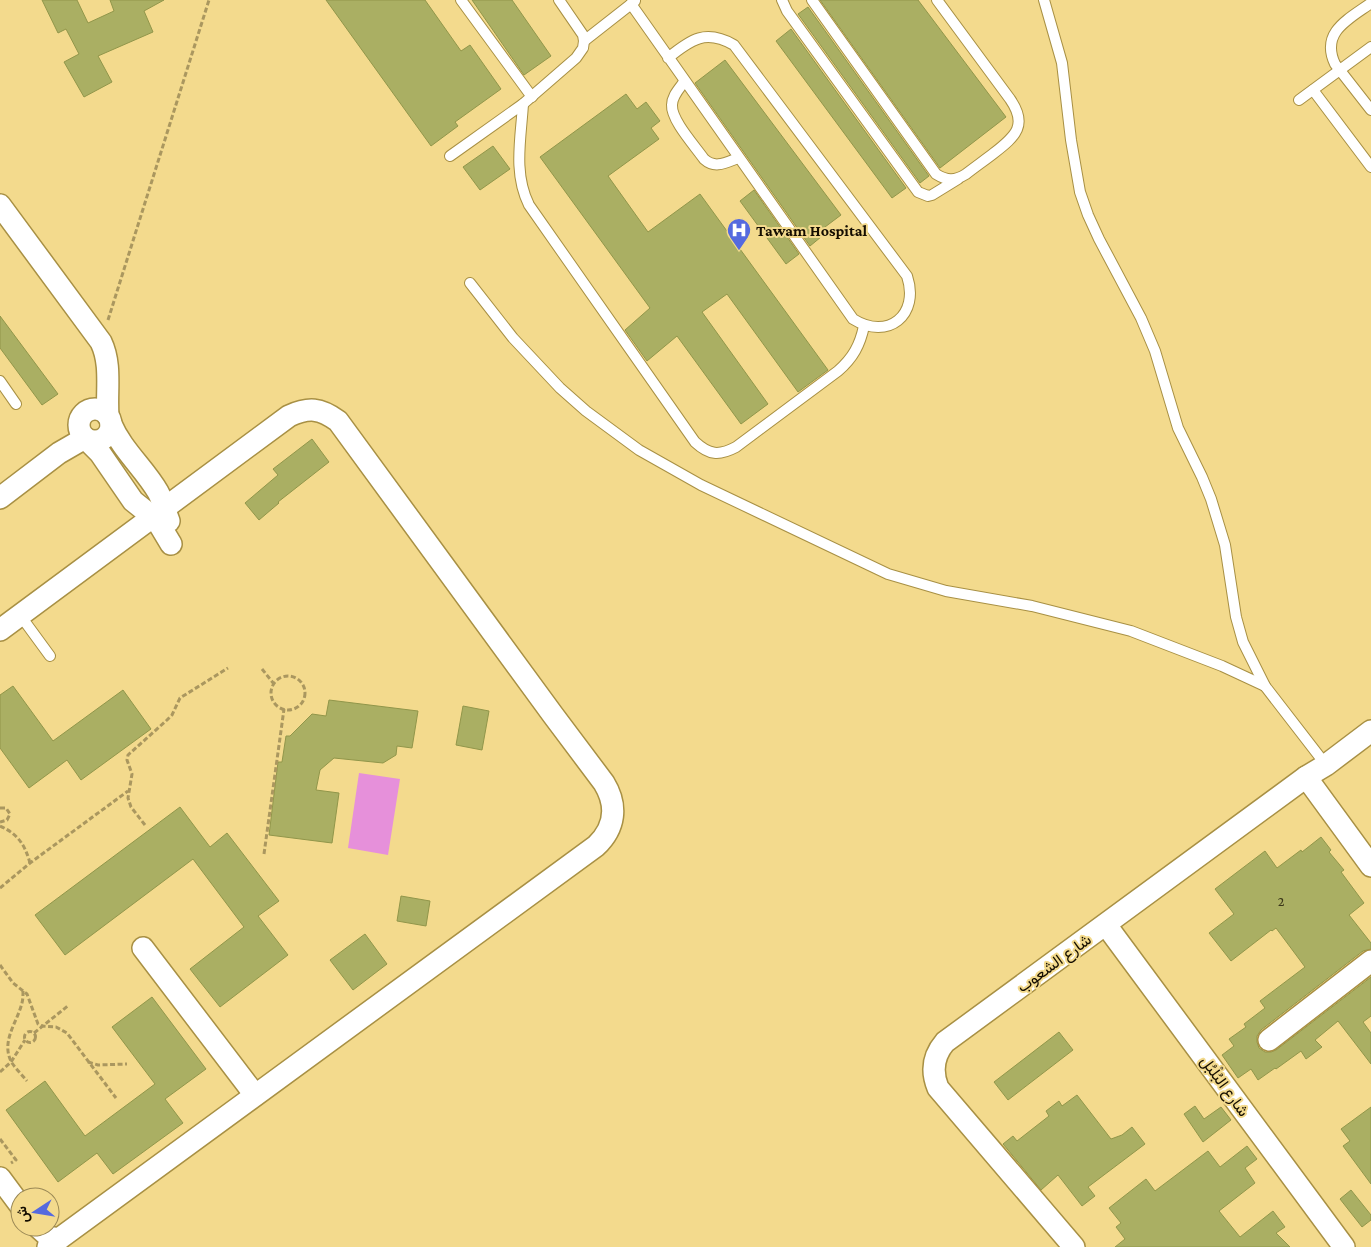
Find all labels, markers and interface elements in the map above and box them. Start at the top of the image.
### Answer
hospital icon: Tawam Hospital [726,217,752,251]
place label: Tawam Hospital [756,222,867,239]
house number: 2 [1278,893,1285,909]
street label: شارع الشعوب [1014,930,1096,998]
street label: شارع البُلْبُل [1195,1052,1254,1121]
north arrow [10,1187,60,1237]
text: ش [13,1204,33,1225]

